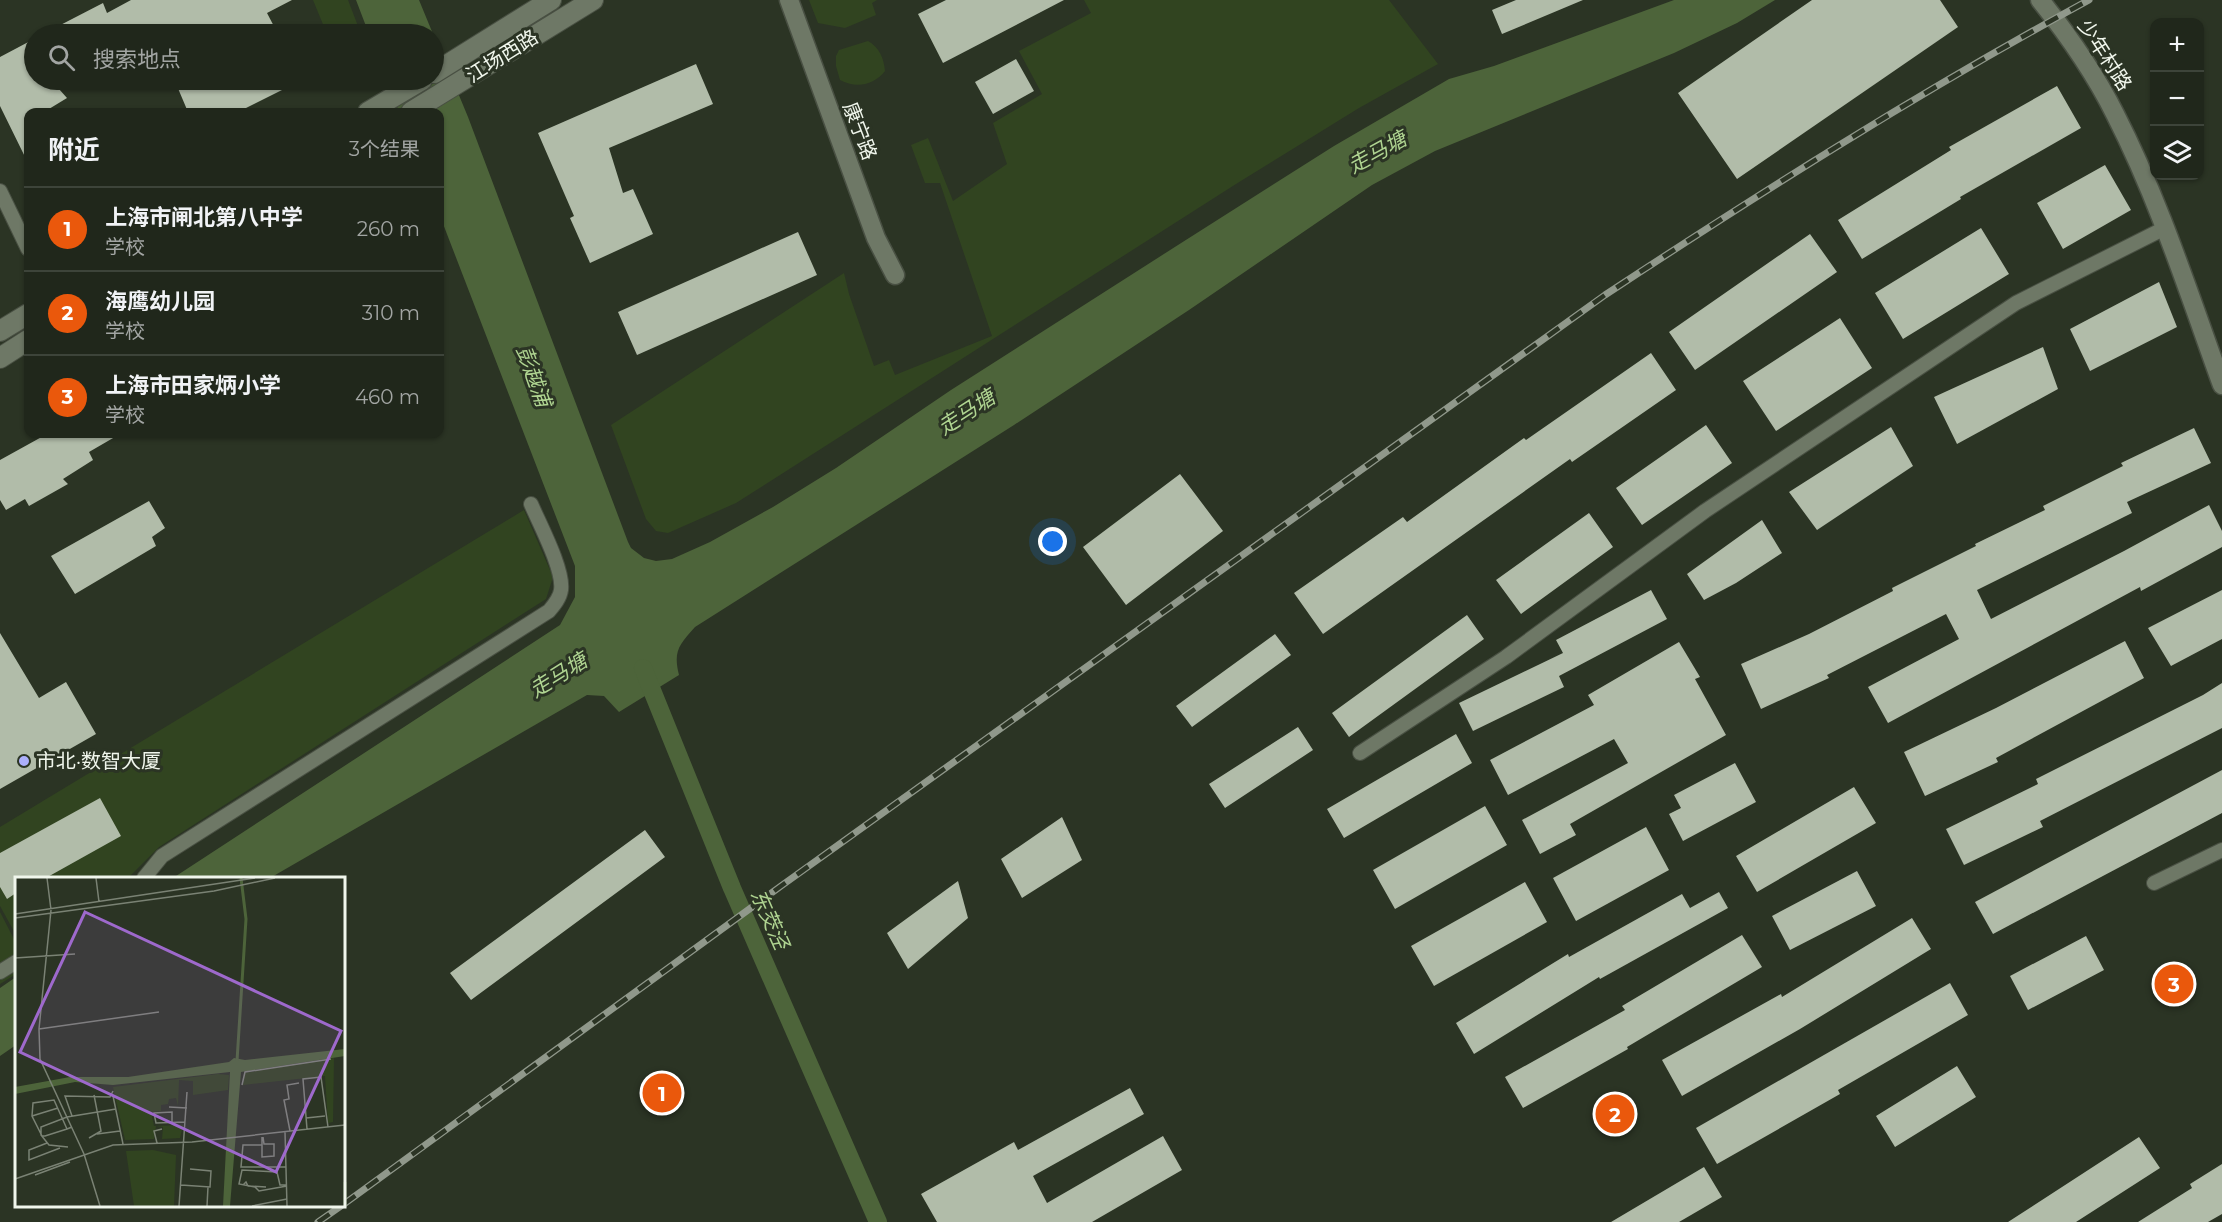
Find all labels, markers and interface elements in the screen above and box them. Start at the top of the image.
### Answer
street label: 少年村路 [2073,15,2137,95]
map controls [2150,18,2204,180]
button: + [2150,18,2204,72]
search box [24,24,444,90]
street label: 江场西路 [462,25,542,87]
icon: search [45,41,78,74]
text: 搜索地点 [93,46,181,73]
button: − [2150,72,2204,126]
street label: 康宁路 [838,99,882,163]
water label: 走马塘 [1343,124,1413,178]
button: layers [2150,126,2204,180]
text: 附近 [48,134,100,166]
text: 3个结果 [349,137,420,161]
text: 上海市闸北第八中学 [105,204,303,231]
text: 1 [64,217,71,241]
text: 260 m [357,217,420,241]
text: 学校 [105,235,145,259]
text: 海鹰幼儿园 [105,288,215,315]
text: 2 [62,301,73,325]
text: 310 m [362,301,420,325]
text: 学校 [105,319,145,343]
water label: 彭越浦 [511,342,558,413]
text: 上海市田家炳小学 [105,372,281,399]
water label: 走马塘 [933,383,1002,440]
text: 3 [62,385,73,409]
text: 460 m [355,385,420,409]
text: 学校 [105,403,145,427]
your location [1038,527,1067,556]
water label: 走马塘 [525,646,594,702]
place label: 市北·数智大厦 [36,749,161,773]
marker: 市北·数智大厦 [17,754,31,768]
inset map [15,877,345,1207]
water label: 东茭泾 [746,885,795,955]
pin: 3 [2154,962,2194,1006]
pin: 1 [642,1070,682,1116]
pin: 2 [1596,1092,1634,1136]

